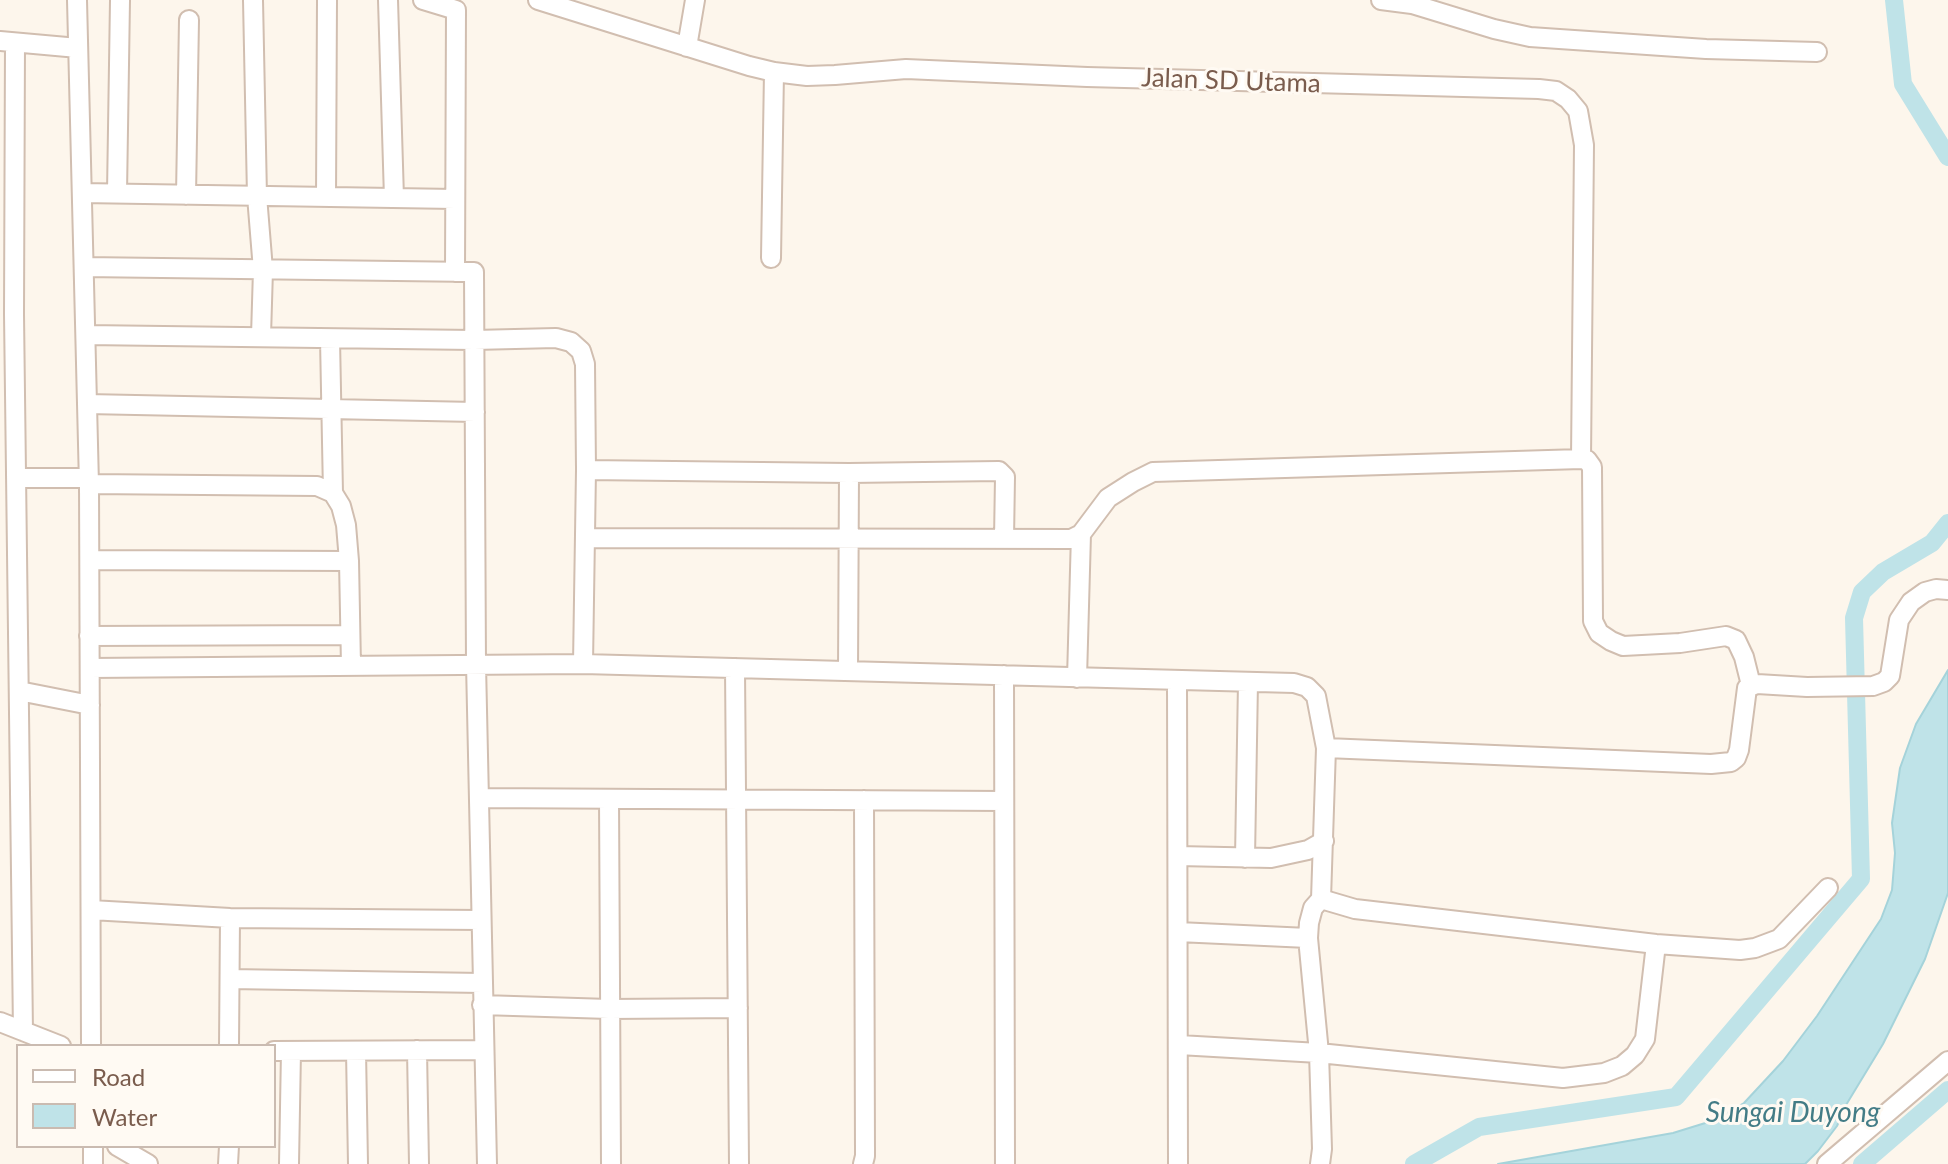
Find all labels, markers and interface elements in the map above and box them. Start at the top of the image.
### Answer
street label: Jalan SD Utama [1141,62,1321,100]
legend [16,1044,276,1148]
text: Road [92,1062,145,1091]
water label: Sungai Duyong [1706,1096,1880,1130]
text: Water [92,1102,157,1131]

